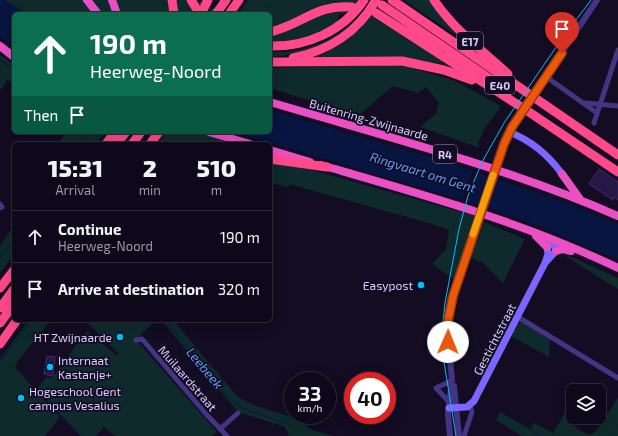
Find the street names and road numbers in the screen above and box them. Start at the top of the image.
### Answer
road number: E17 [457,32,483,50]
road number: E40 [485,76,515,94]
street label: Buitenring-Zwijnaarde [308,95,430,144]
road number: R4 [433,145,457,163]
street label: Gestichtstraat [470,301,518,377]
street label: Muilaardstraat [156,343,220,414]

